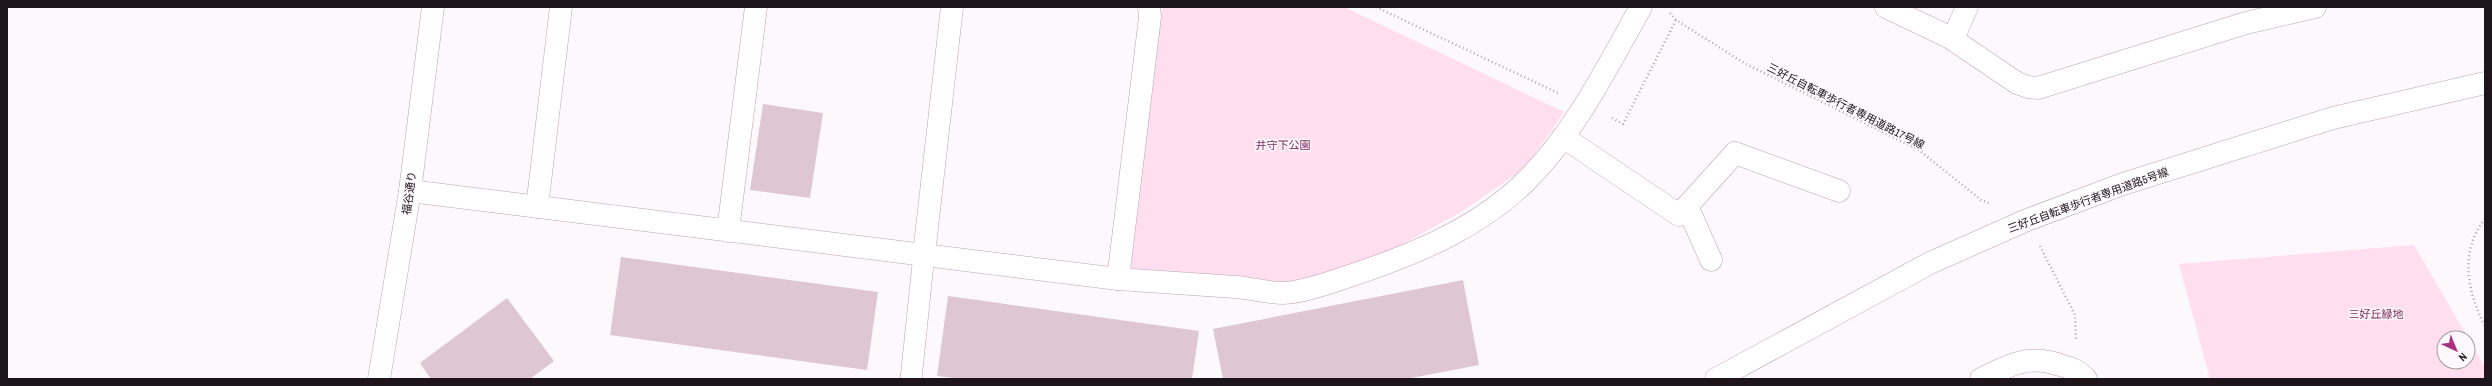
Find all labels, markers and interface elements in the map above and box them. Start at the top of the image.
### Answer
street label: 三好丘自転車歩行者専用道路17号線 [1765,60,1927,152]
park label: 井守下公園 [1256,138,1311,152]
street label: 三好丘自転車歩行者専用道路5号線 [2006,164,2170,236]
street label: 福谷通り [399,170,419,216]
park label: 三好丘緑地 [2349,307,2404,321]
north arrow [2436,330,2476,370]
text: N [2456,350,2470,364]

